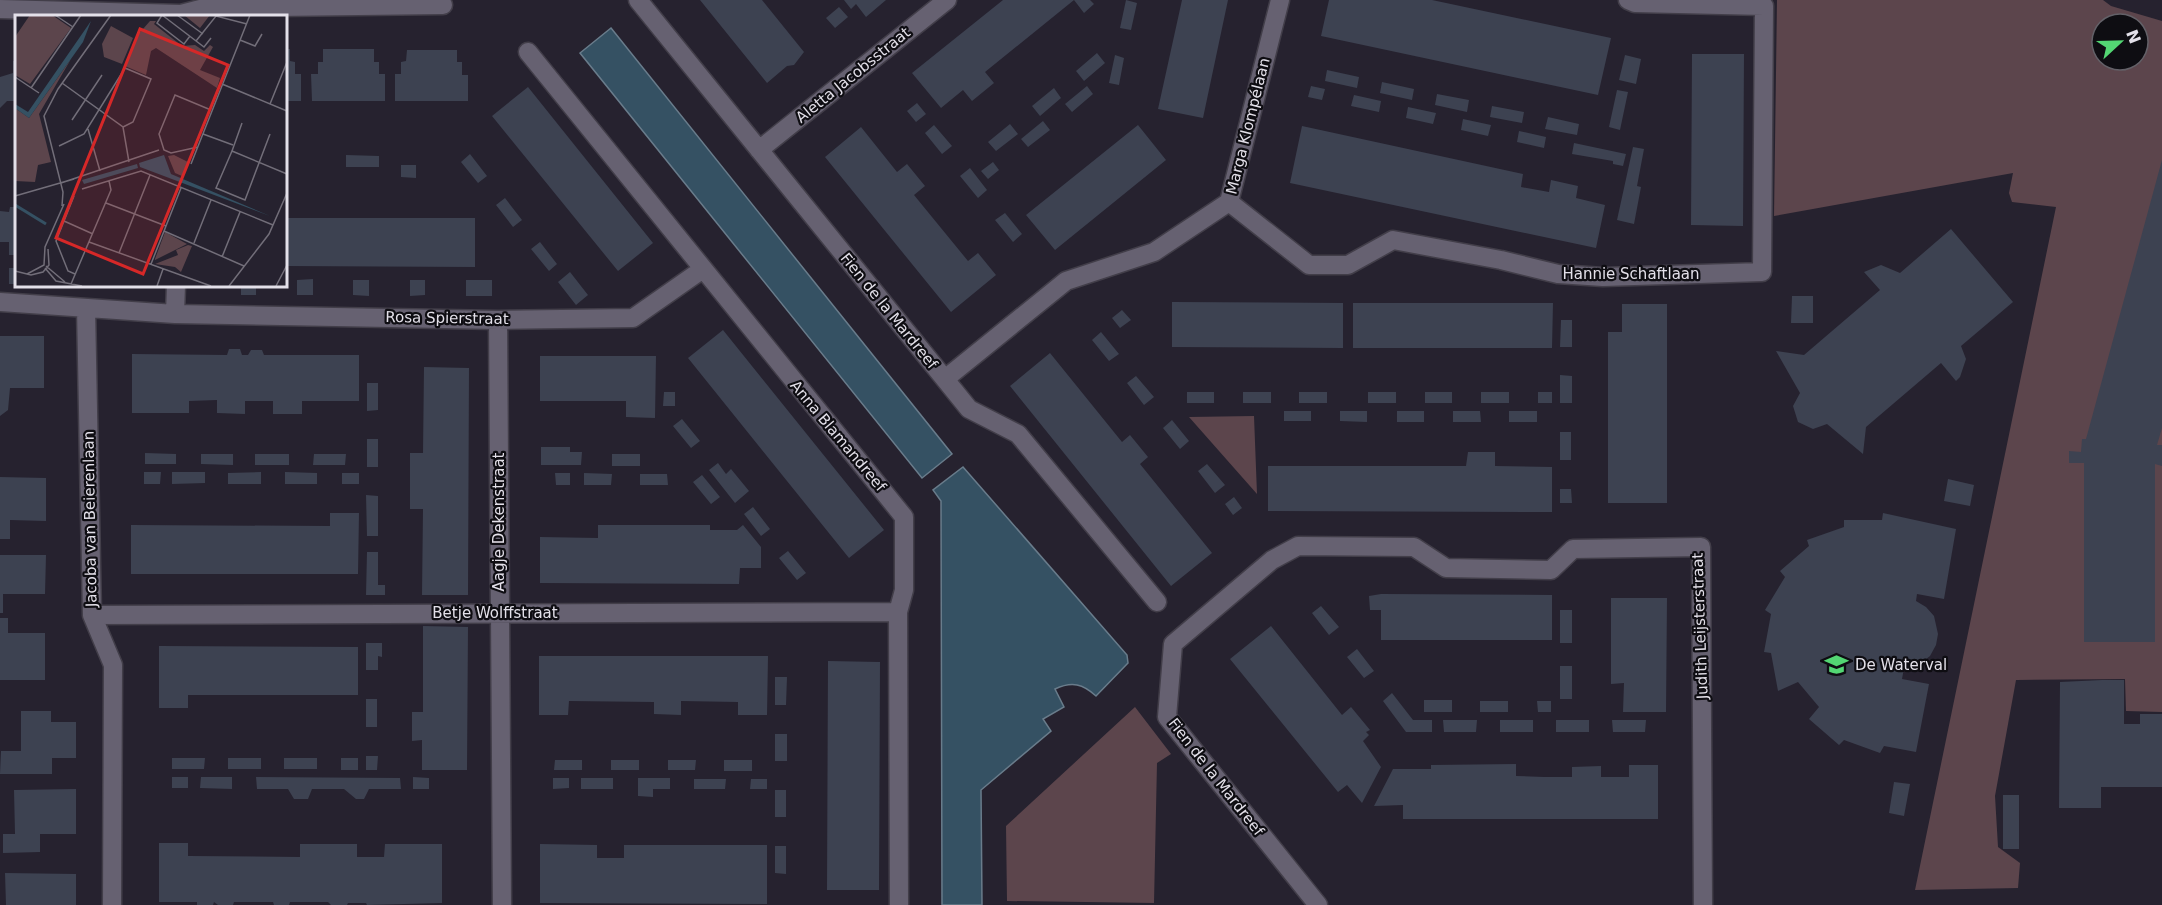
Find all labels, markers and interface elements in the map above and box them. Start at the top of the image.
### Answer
north arrow [2090,12,2150,72]
inset map [15,15,286,286]
street label: Aletta Jacobsstraat [792,23,914,127]
text: N [2122,27,2145,46]
street label: Marga Klompélaan [1222,56,1274,196]
street label: Fien de la Mardreef [837,249,942,373]
street label: Hannie Schaftlaan [1562,265,1700,283]
street label: Rosa Spierstraat [385,308,509,328]
street label: Anna Blamandreef [786,377,890,496]
street label: Jacoba van Beierenlaan [79,431,101,608]
street label: Aagje Dekenstraat [490,452,508,591]
street label: Judith Leijsterstraat [1688,552,1712,701]
street label: Betje Wolffstraat [432,604,558,622]
school or university icon: De Waterval [1824,652,1850,678]
place label: De Waterval [1855,656,1947,674]
street label: Fien de la Mardreef [1165,715,1268,840]

